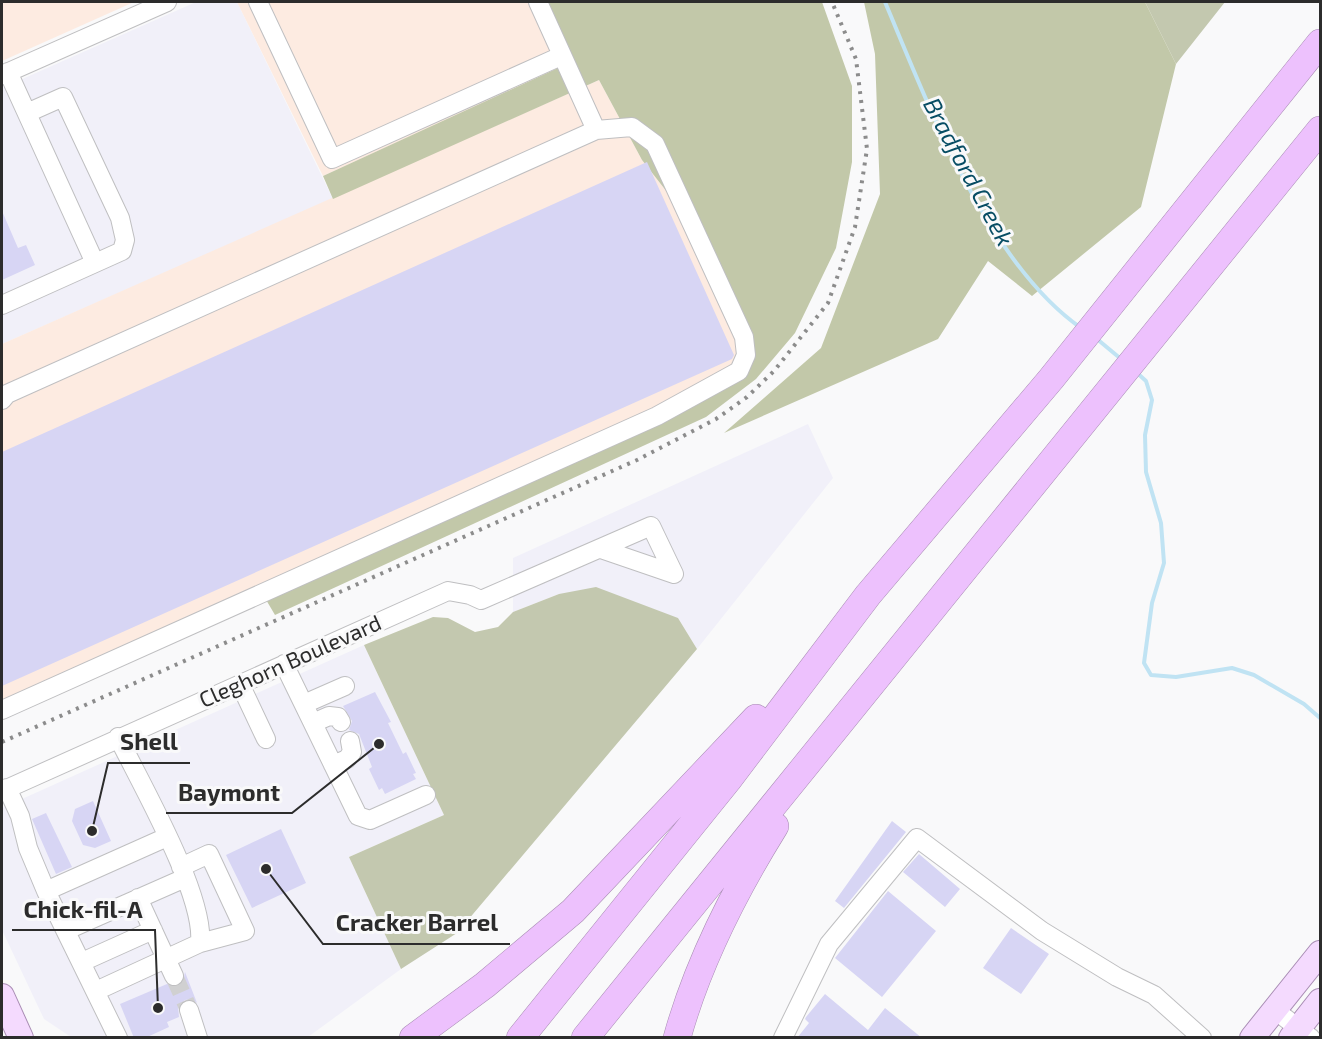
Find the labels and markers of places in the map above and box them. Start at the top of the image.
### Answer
callout: Shell [108,721,190,763]
callout: Baymont [166,771,292,813]
callout: Chick-fil-A [12,888,155,930]
callout: Cracker Barrel [323,902,510,944]

